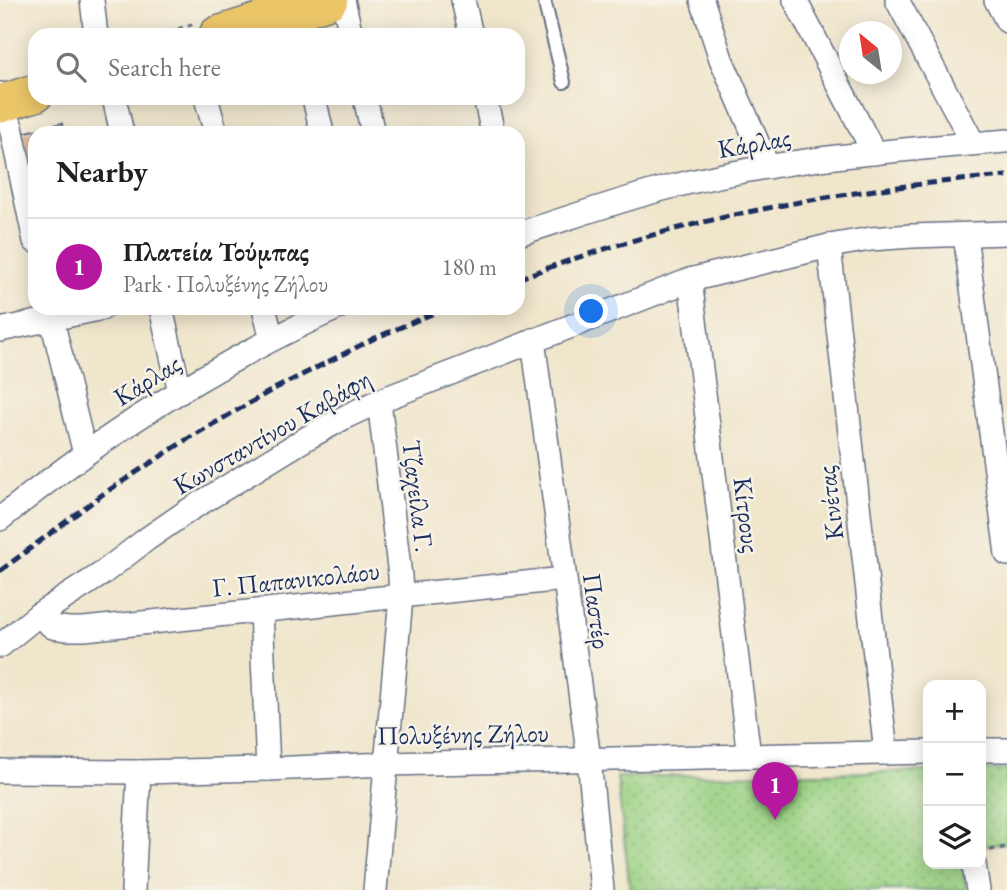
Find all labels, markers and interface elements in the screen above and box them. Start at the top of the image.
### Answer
north arrow [839,21,902,84]
search box [28,28,525,105]
icon: search [52,48,90,86]
text: Search here [108,50,221,84]
street label: Κάρλας [715,120,793,166]
text: Nearby [56,152,148,191]
text: Πλατεία Τούμπας [123,235,309,269]
text: 1 [73,252,85,282]
text: 180 m [441,252,497,282]
text: Park · Πολυξένης Ζήλου [123,269,328,299]
your location [574,294,608,328]
street label: Κάρλας [107,346,187,414]
street label: Κωνσταντίνου Καβάφη [167,362,377,502]
street label: Τζαχείλα Γ. [394,438,442,554]
street label: Κινέτας [809,464,851,542]
street label: Κίτρους [725,475,769,555]
street label: Γ. Παπανικολάου [211,553,381,605]
street label: Παστέρ [575,571,619,651]
map controls [923,680,986,869]
button: + [923,680,986,743]
street label: Πολυξένης Ζήλου [377,716,549,752]
button: − [923,743,986,806]
pin: 1 [752,762,798,820]
button: layers [923,806,986,869]

